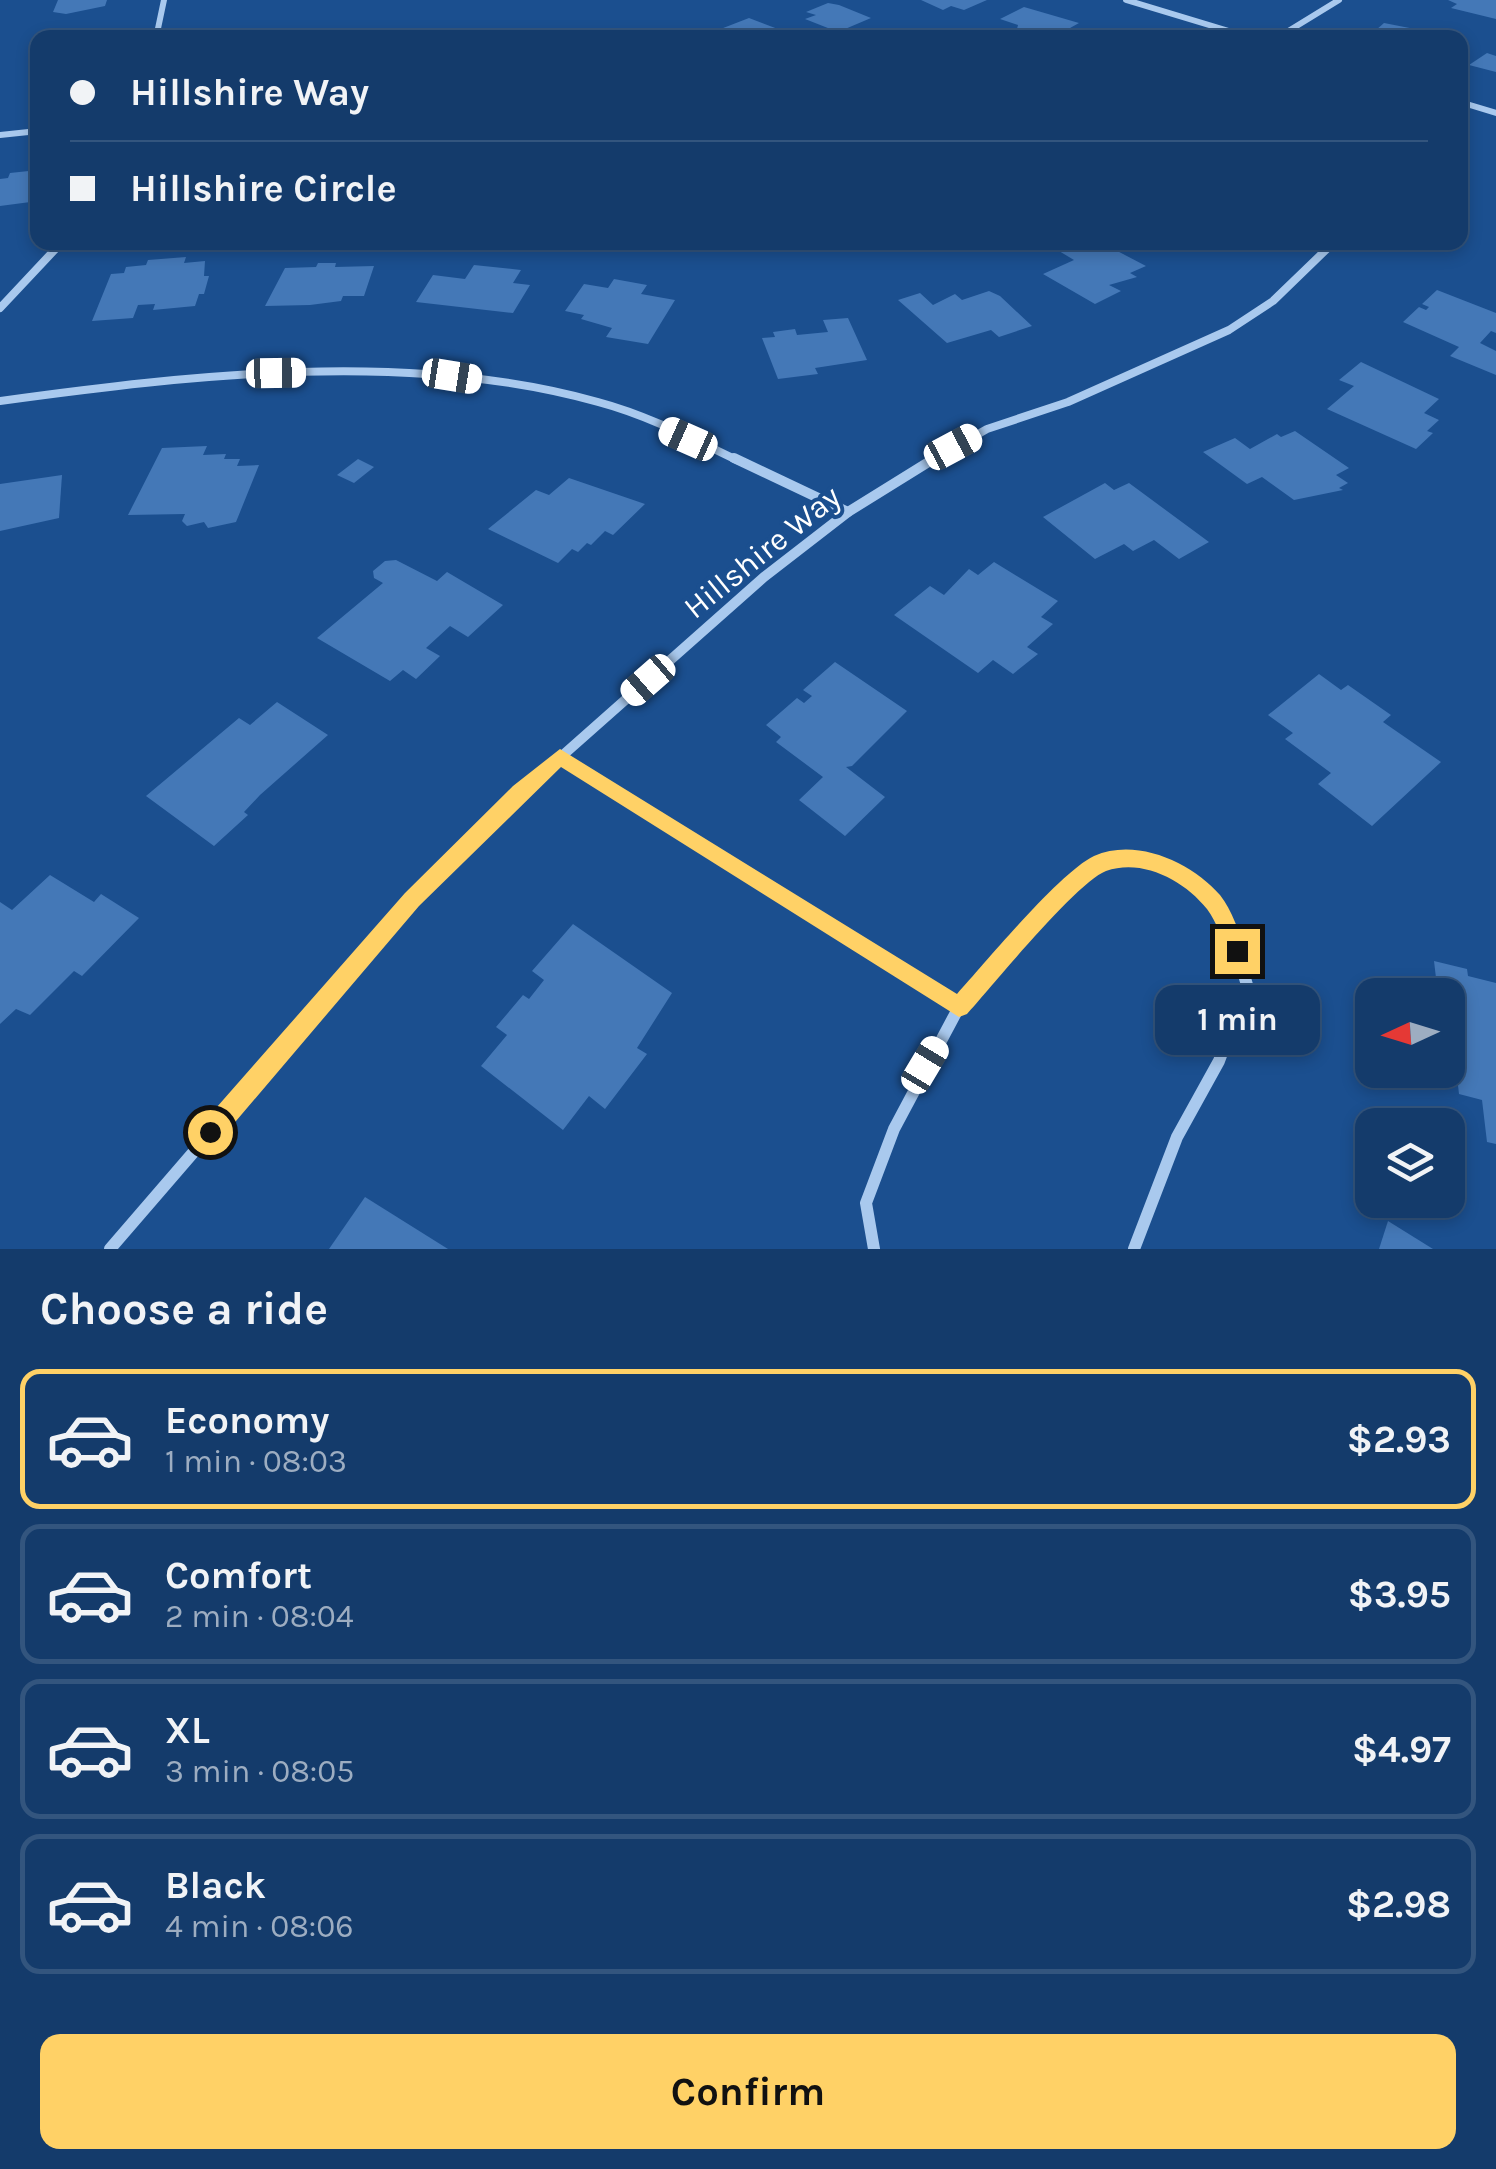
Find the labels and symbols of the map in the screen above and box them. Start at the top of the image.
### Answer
car [420,356,484,396]
car [246,357,306,389]
car [654,413,722,465]
car [919,420,987,474]
street label: Hillshire Way [676,478,848,626]
car [616,649,680,711]
route end [1215,929,1260,974]
north arrow [1355,978,1465,1088]
callout: 1 min [1154,986,1320,1056]
car [897,1032,953,1098]
route start [188,1110,233,1155]

